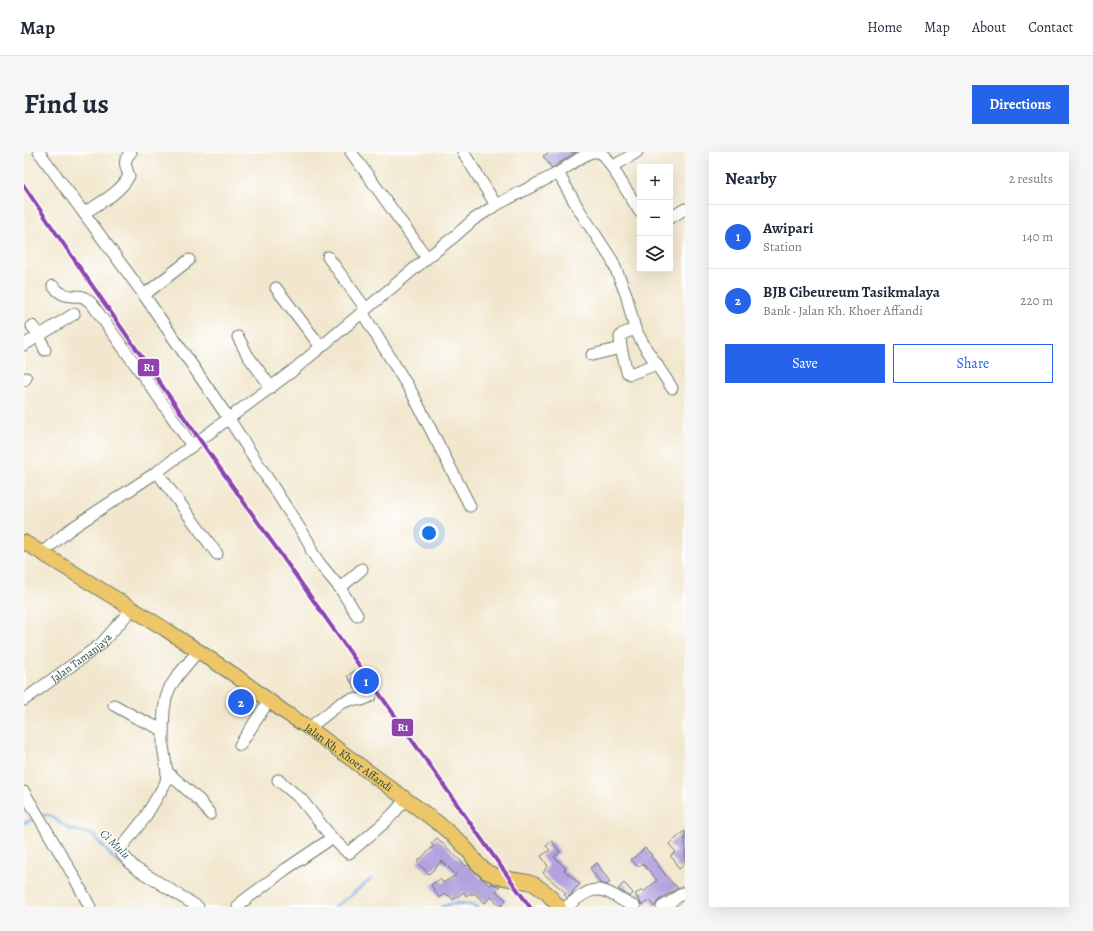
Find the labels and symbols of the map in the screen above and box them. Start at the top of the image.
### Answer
line badge: R1 [137,358,160,377]
text: R1 [144,360,155,375]
your location [419,523,439,543]
street label: Jalan Tamanjaya [48,629,115,686]
pin: 1 [353,666,379,696]
pin: 2 [228,687,254,717]
line badge: R1 [391,718,414,737]
street label: Jalan Kh. Khoer Affandi [302,720,396,795]
text: R1 [398,720,409,735]
water label: Ci Mulu [96,826,134,862]

